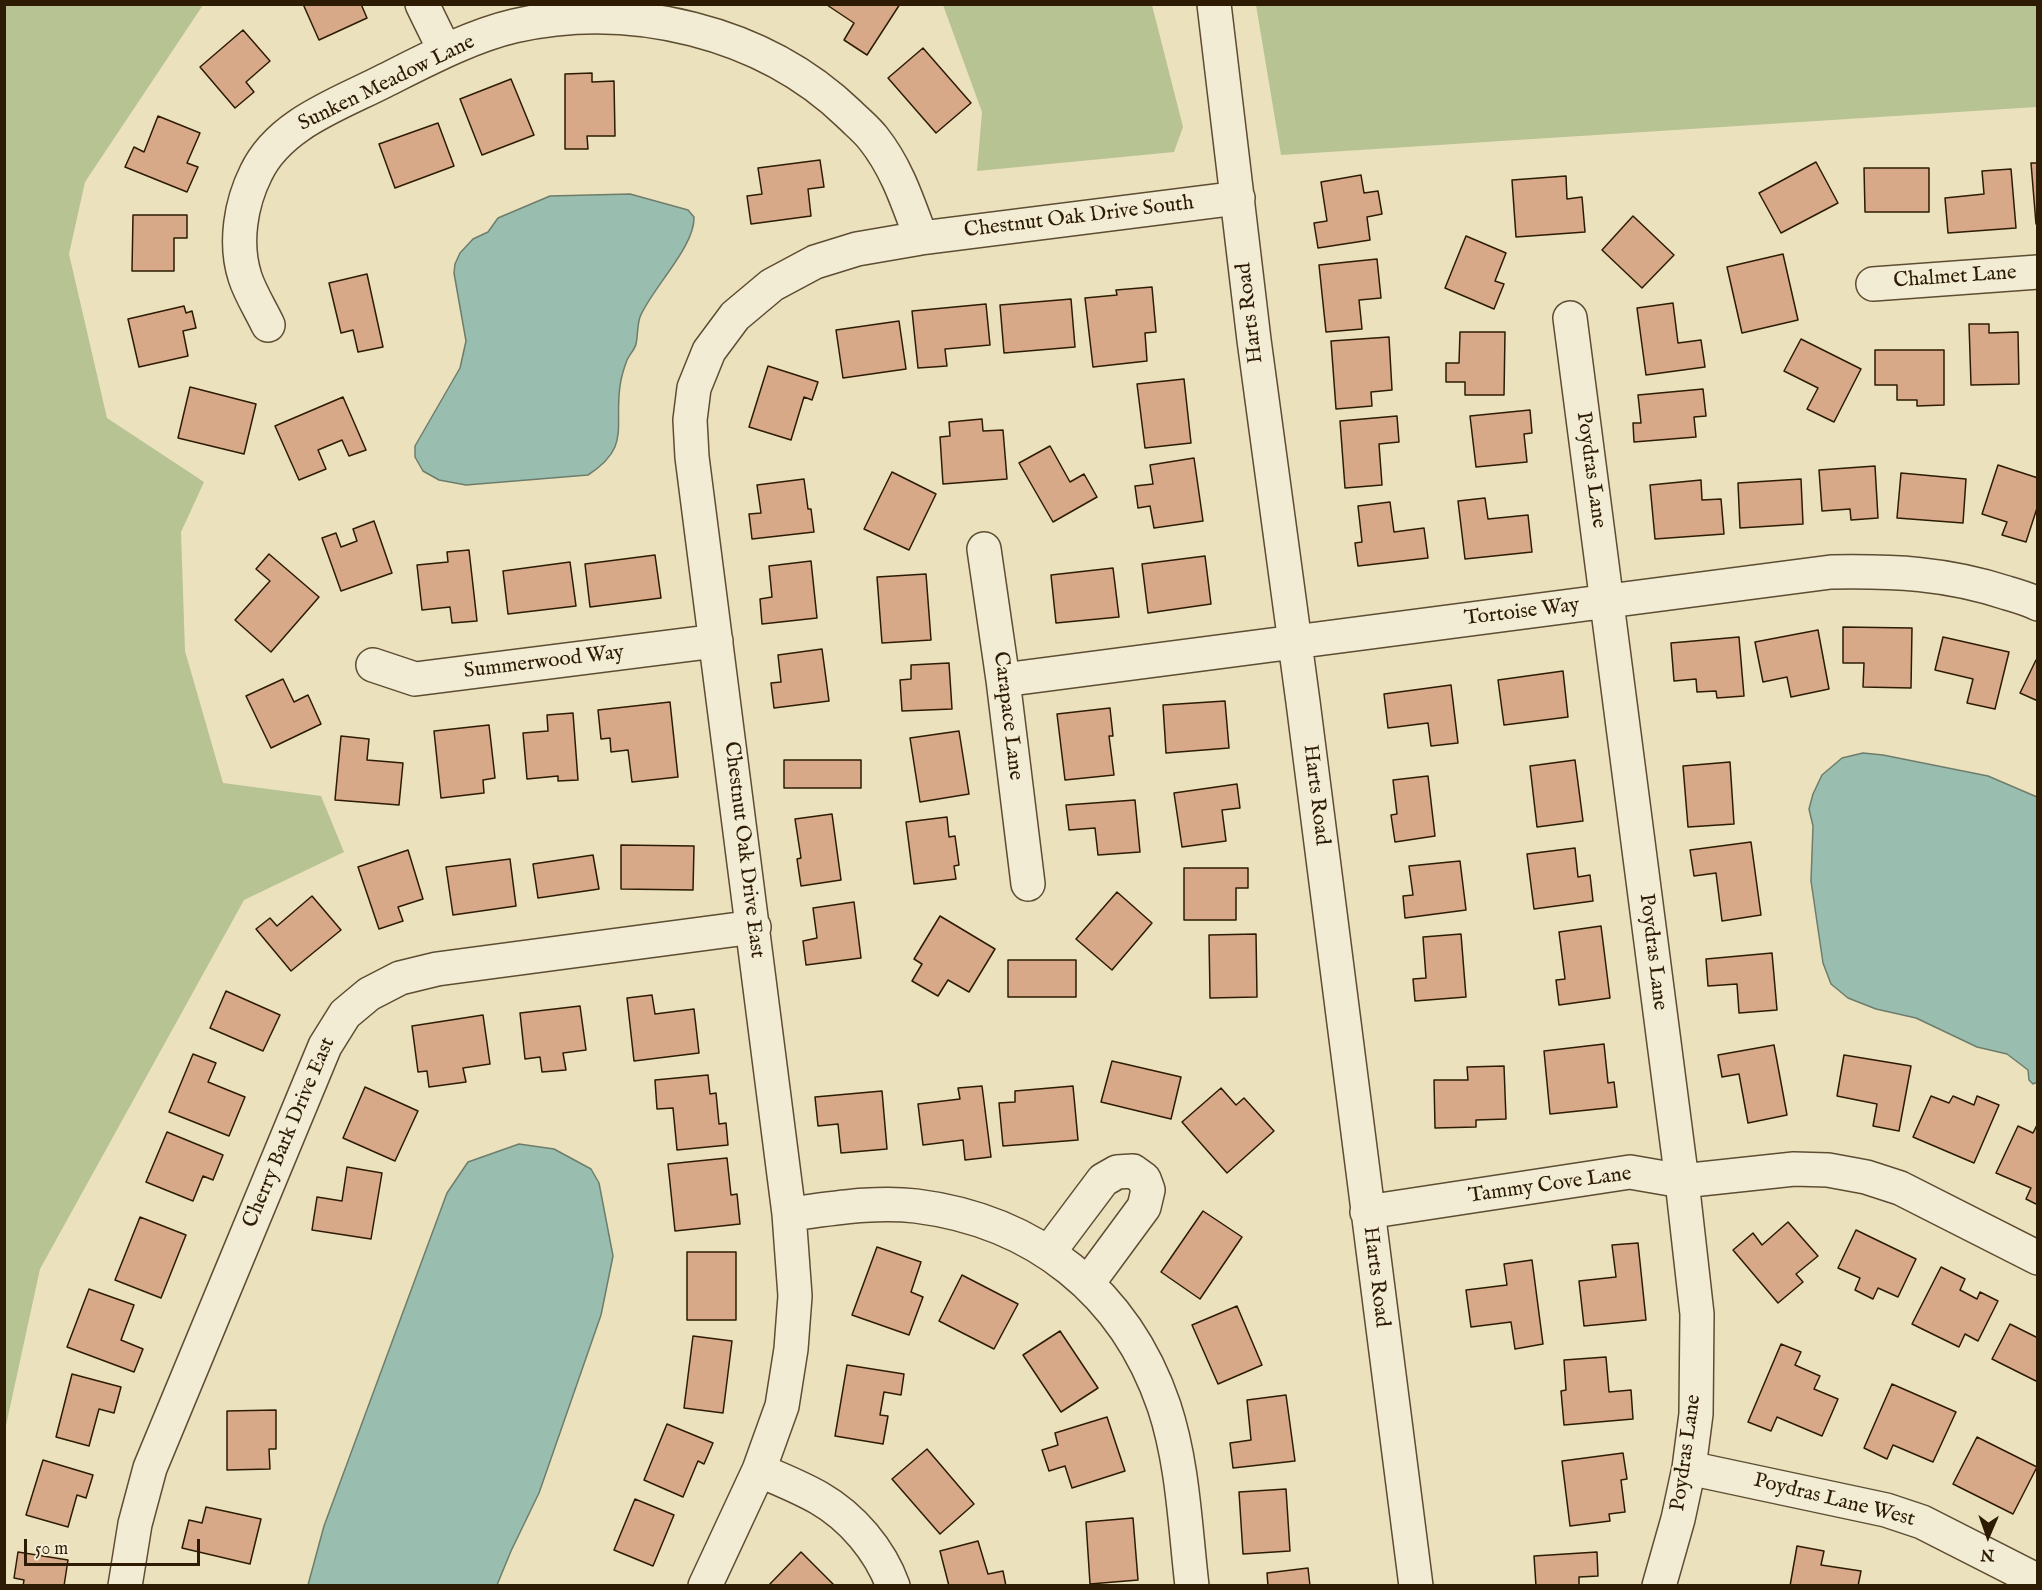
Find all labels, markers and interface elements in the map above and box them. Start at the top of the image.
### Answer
street label: Sunken Meadow Lane [295,30,479,138]
street label: Chestnut Oak Drive South [963,191,1195,245]
street label: Harts Road [1232,261,1270,365]
street label: Chalmet Lane [1893,261,2017,295]
street label: Poydras Lane [1569,410,1611,530]
street label: Tortoise Way [1463,593,1581,633]
street label: Summerwood Way [462,641,626,685]
street label: Carapace Lane [987,650,1027,782]
street label: Chestnut Oak Drive East [717,740,769,960]
street label: Harts Road [1296,743,1334,847]
street label: Poydras Lane [1632,892,1672,1012]
street label: Cherry Bark Drive East [239,1034,341,1232]
street label: Tammy Cove Lane [1467,1162,1633,1210]
street label: Harts Road [1356,1225,1394,1329]
street label: Poydras Lane [1666,1393,1708,1513]
street label: Poydras Lane West [1751,1469,1917,1533]
north arrow [1958,1506,2018,1566]
scale bar [27,1527,202,1565]
text: 50 m [35,1538,68,1561]
text: N [1980,1544,1995,1564]

